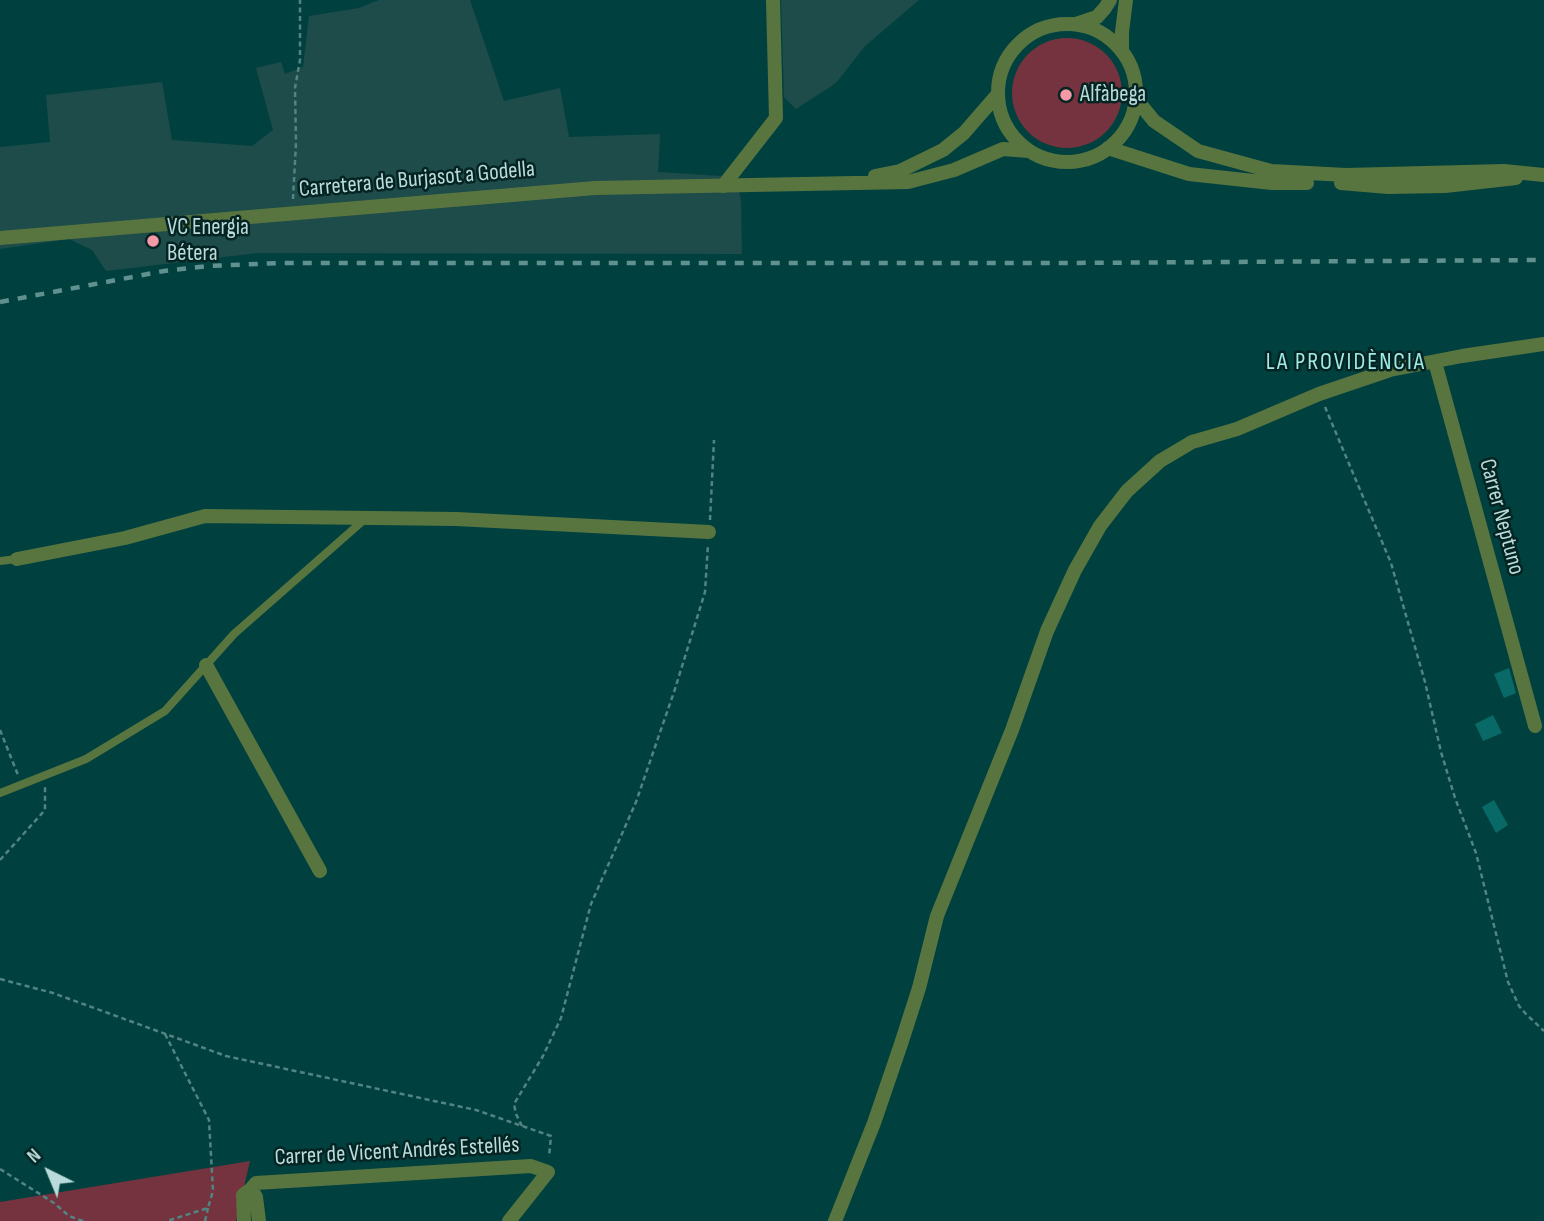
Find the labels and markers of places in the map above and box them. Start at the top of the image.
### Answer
place label: Alfàbega [1080,81,1146,109]
marker: Alfàbega [1058,87,1074,103]
place label: VC Energia Bétera [167,214,249,268]
marker: VC Energia Bétera [145,233,161,249]

